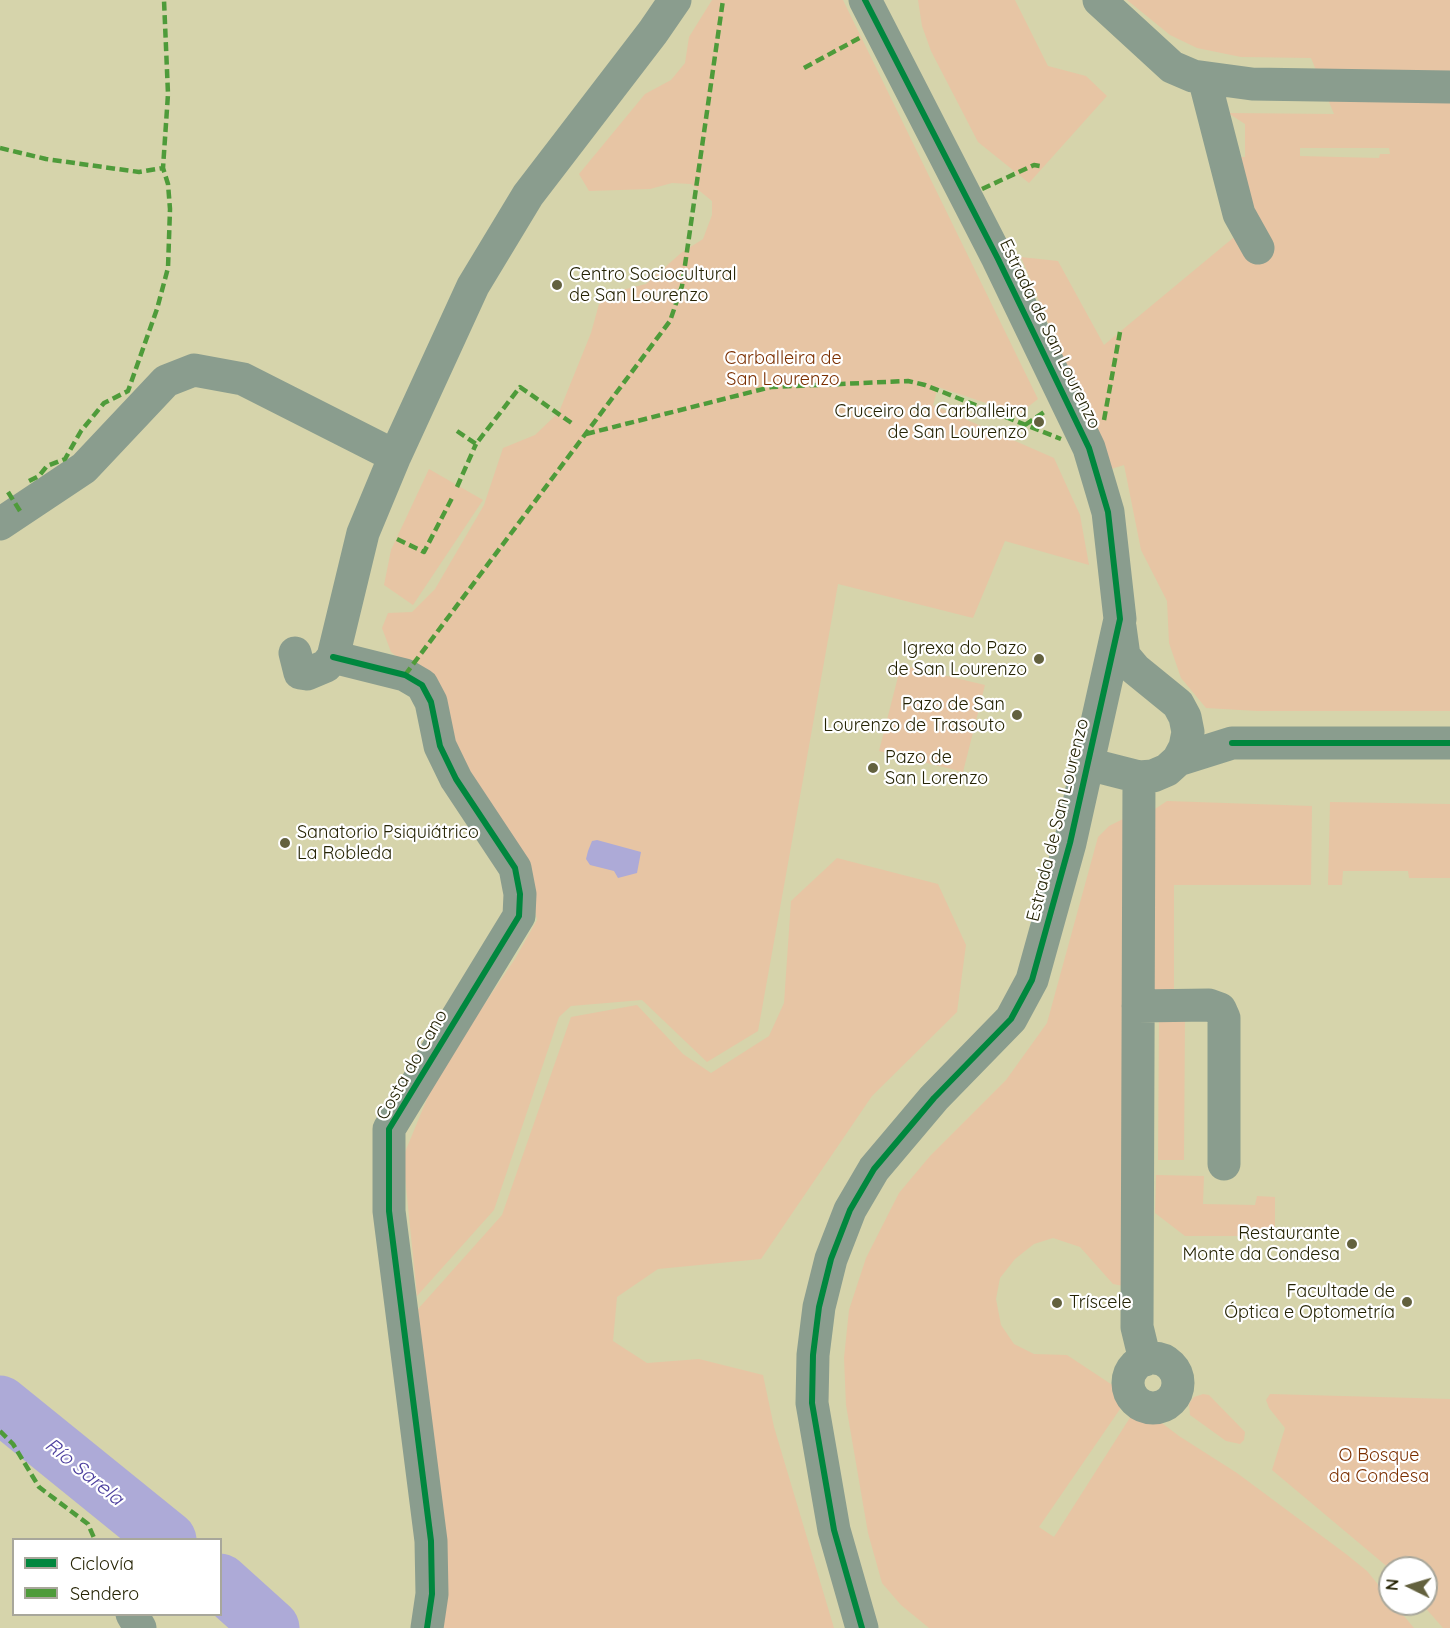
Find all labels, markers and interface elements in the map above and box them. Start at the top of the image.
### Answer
street label: Estrada de San Lourenzo [995,236,1105,432]
place label: Centro Sociocultural de San Lourenzo [569,264,737,306]
marker: Centro Sociocultural de San Lourenzo [550,278,564,292]
park label: Carballeira de San Lourenzo [724,348,842,391]
place label: Cruceiro da Carballeira de San Lourenzo [835,401,1027,444]
marker: Cruceiro da Carballeira de San Lourenzo [1032,415,1046,429]
place label: Igrexa do Pazo de San Lourenzo [888,638,1027,680]
marker: Igrexa do Pazo de San Lourenzo [1032,652,1046,666]
place label: Pazo de San Lourenzo de Trasouto [823,694,1005,736]
marker: Pazo de San Lourenzo de Trasouto [1010,708,1024,722]
street label: Estrada de San Lourenzo [1022,716,1094,924]
place label: Pazo de San Lorenzo [885,747,988,789]
marker: Pazo de San Lorenzo [866,761,880,775]
place label: Sanatorio Psiquiátrico La Robleda [297,822,479,864]
marker: Sanatorio Psiquiátrico La Robleda [278,836,292,850]
street label: Costa do Cano [372,1006,452,1124]
place label: Restaurante Monte da Condesa [1182,1223,1340,1266]
marker: Restaurante Monte da Condesa [1345,1237,1359,1251]
place label: Facultade de Óptica e Optometría [1224,1281,1395,1324]
place label: Tríscele [1069,1292,1132,1314]
marker: Facultade de Óptica e Optometría [1400,1295,1414,1309]
marker: Tríscele [1050,1296,1064,1310]
water label: Río Sarela [40,1433,128,1511]
park label: O Bosque da Condesa [1329,1445,1429,1488]
legend [12,1538,222,1616]
text: Ciclovía [70,1552,134,1575]
north arrow [1378,1556,1438,1616]
text: N [1382,1578,1403,1591]
text: Sendero [70,1582,139,1605]

